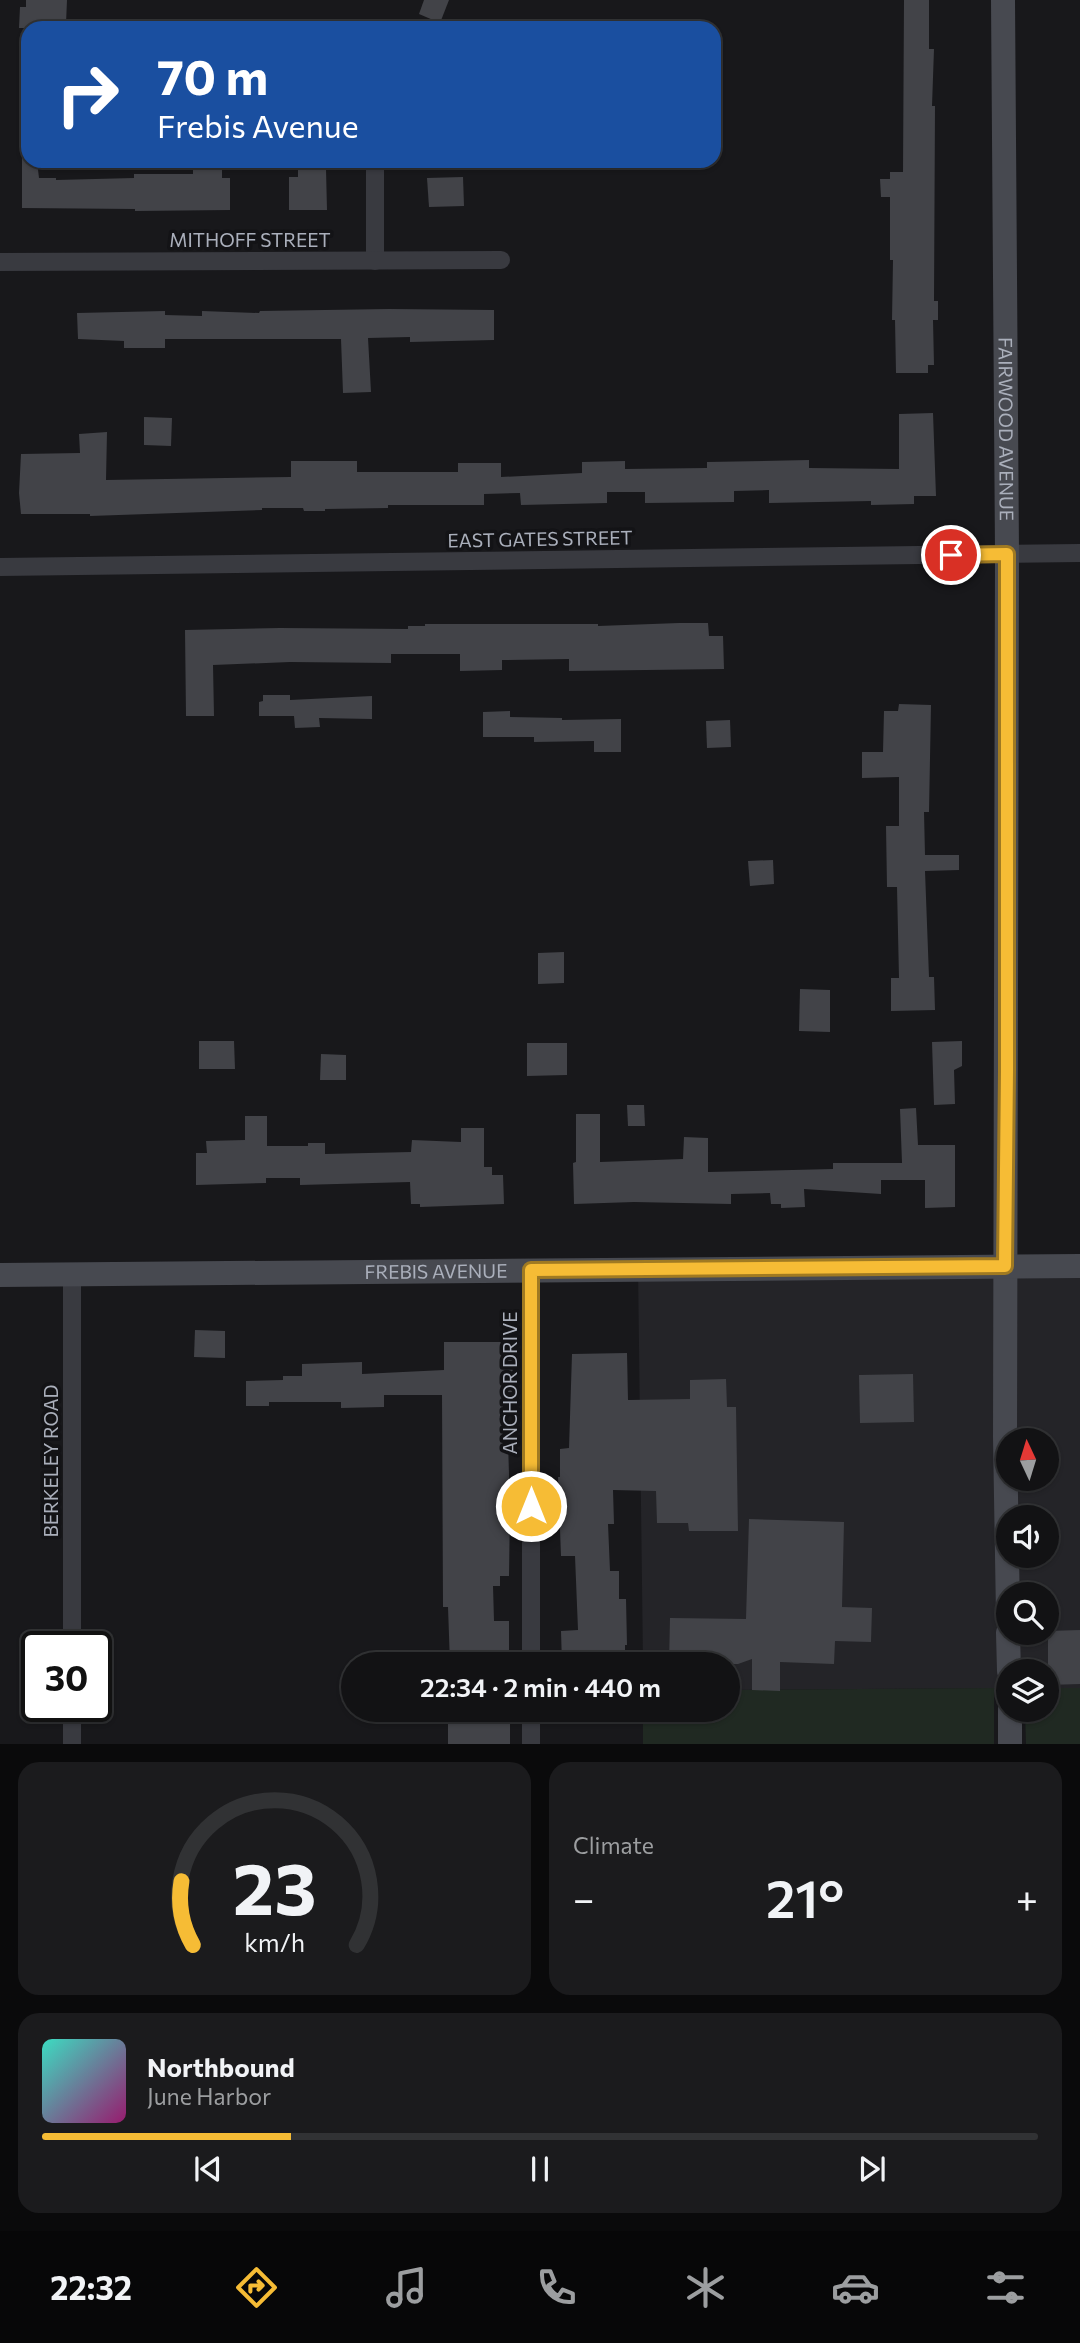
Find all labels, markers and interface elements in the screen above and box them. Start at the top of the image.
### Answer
text: 70 m [157,45,268,105]
icon: right [42,49,133,140]
text: Frebis Avenue [157,105,359,145]
street label: MITHOFF STREET [169,228,331,251]
street label: FAIRWOOD AVENUE [994,337,1019,521]
street label: EAST GATES STREET [447,525,633,552]
pin [921,525,981,585]
icon: arrive [932,536,970,574]
street label: FREBIS AVENUE [364,1259,508,1283]
street label: ANCHOR DRIVE [498,1312,521,1454]
street label: BERKELEY ROAD [39,1385,62,1537]
north arrow [996,1428,1059,1491]
map controls [996,1428,1059,1722]
position arrow [494,1469,568,1543]
button: sound [996,1505,1059,1568]
button: search [996,1582,1059,1645]
speed limit sign: 30 [21,1631,112,1722]
button: layers [996,1659,1059,1722]
text: 22:34 · 2 min · 440 m [420,1671,661,1702]
text: Climate [573,1831,654,1859]
text: 23 [233,1841,316,1930]
text: 21° [766,1865,844,1929]
text: − [573,1874,595,1921]
text: + [1016,1874,1038,1921]
text: km/h [244,1926,305,1956]
text: Northbound [147,2051,295,2082]
text: June Harbor [147,2082,271,2110]
icon: previous [189,2150,227,2188]
icon: pause [521,2150,559,2188]
icon: next [853,2150,891,2188]
icon: directions [232,2263,281,2312]
icon: music [382,2263,431,2312]
icon: phone [532,2263,581,2312]
icon: climate [681,2263,730,2312]
icon: car [831,2263,880,2312]
icon: filters [981,2263,1030,2312]
text: 22:32 [50,2267,132,2307]

